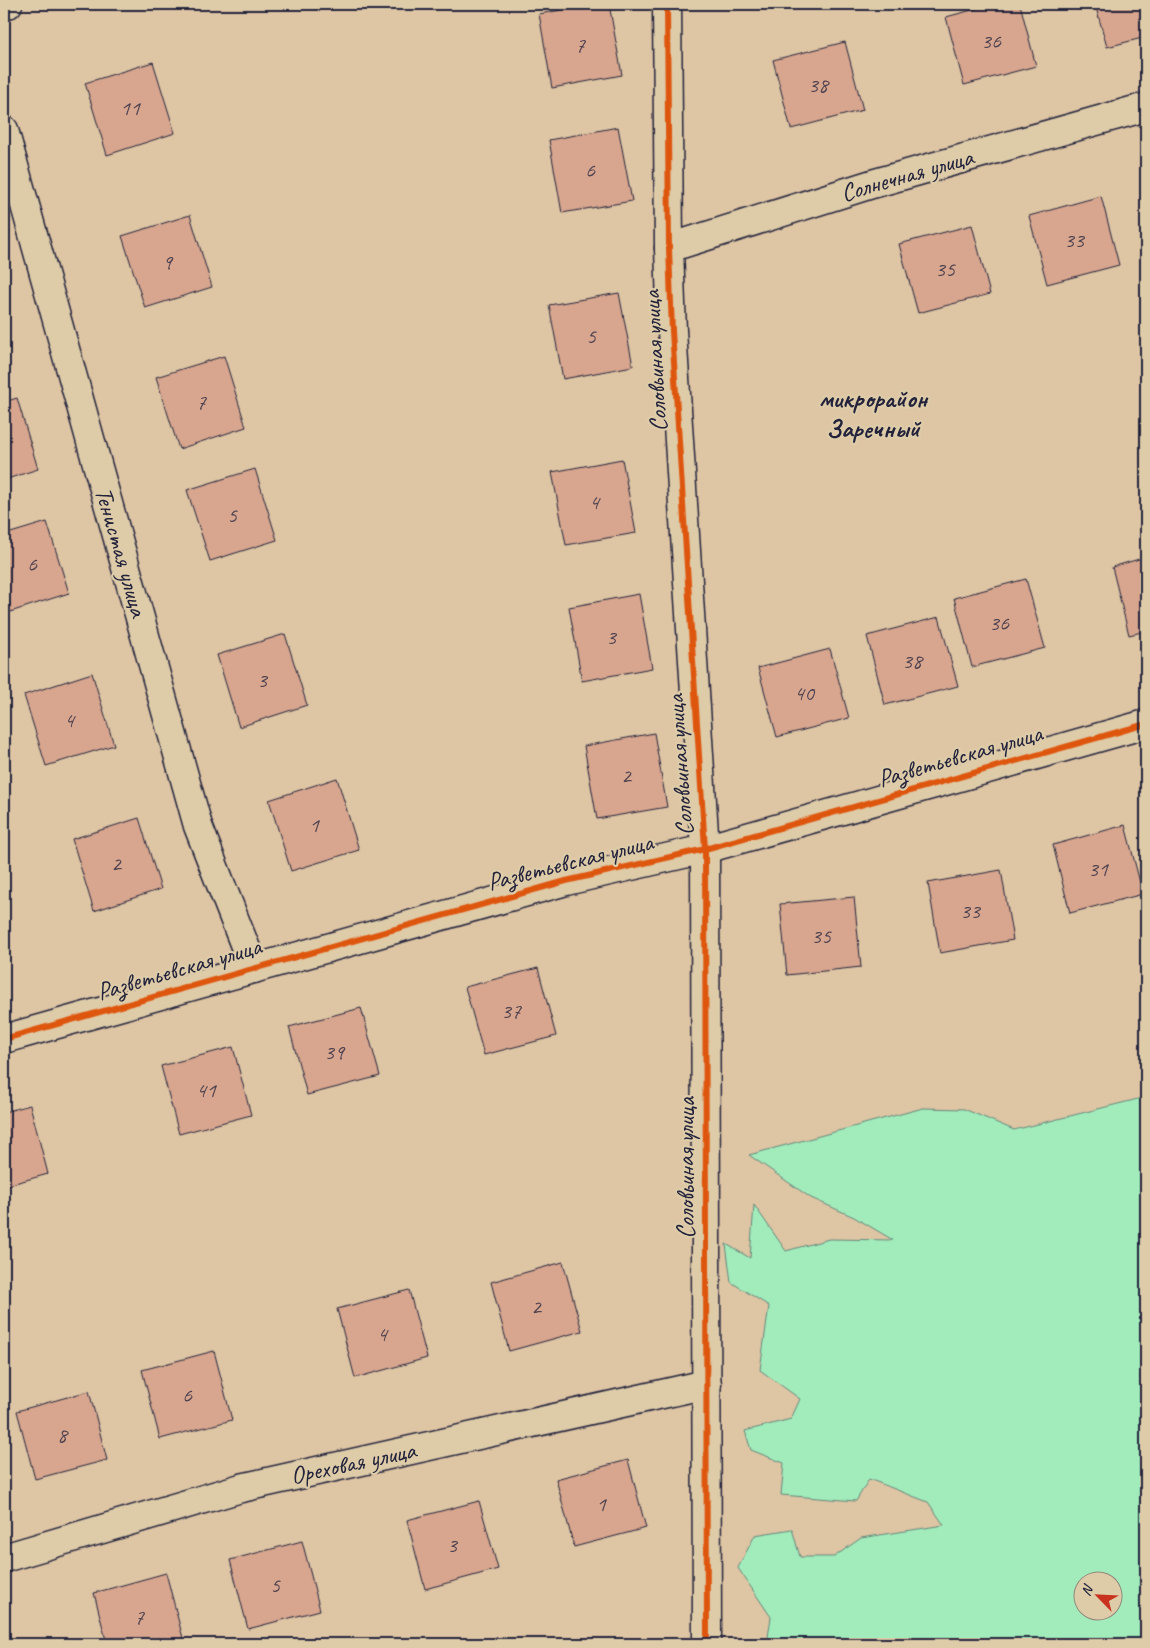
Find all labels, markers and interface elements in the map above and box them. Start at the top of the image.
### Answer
house number: 36 [981,27,1002,55]
house number: 7 [575,31,586,59]
house number: 38 [808,71,830,99]
house number: 11 [120,94,141,122]
street label: Солнечная улица [837,140,979,209]
house number: 6 [585,156,596,184]
house number: 33 [1064,226,1086,254]
house number: 9 [162,248,174,276]
house number: 35 [935,255,956,283]
street label: Соловьиная улица [635,288,675,432]
house number: 5 [586,322,597,350]
district label: микрорайон Заречный [819,382,929,445]
house number: 7 [196,388,207,416]
street label: Тенистая улица [87,484,155,622]
house number: 4 [589,488,601,516]
house number: 5 [227,501,238,529]
house number: 6 [27,550,38,578]
house number: 36 [989,609,1010,637]
house number: 3 [606,623,618,651]
house number: 38 [902,647,924,675]
house number: 3 [257,666,269,694]
house number: 40 [794,679,816,707]
street label: Соловьиная улица [659,691,701,837]
house number: 4 [64,706,76,734]
street label: Разветьевская улица [874,717,1048,796]
house number: 2 [621,762,633,790]
house number: 1 [309,811,320,839]
street label: Разветьевская улица [484,825,658,899]
house number: 2 [111,850,123,878]
house number: 31 [1088,855,1109,883]
house number: 33 [960,897,982,925]
house number: 35 [811,922,832,950]
street label: Разветьевская улица [93,930,267,1009]
house number: 37 [501,997,522,1025]
house number: 39 [324,1038,346,1066]
house number: 41 [196,1076,217,1104]
street label: Соловьиная улица [670,1095,702,1239]
house number: 2 [531,1293,543,1321]
house number: 4 [377,1320,389,1348]
house number: 6 [182,1381,193,1409]
house number: 8 [57,1421,69,1449]
street label: Ореховая улица [287,1434,421,1492]
house number: 1 [596,1490,607,1518]
house number: 3 [447,1531,459,1559]
north arrow [1072,1570,1122,1620]
house number: 5 [270,1571,281,1599]
text: N [1077,1581,1097,1598]
house number: 7 [134,1603,145,1631]

